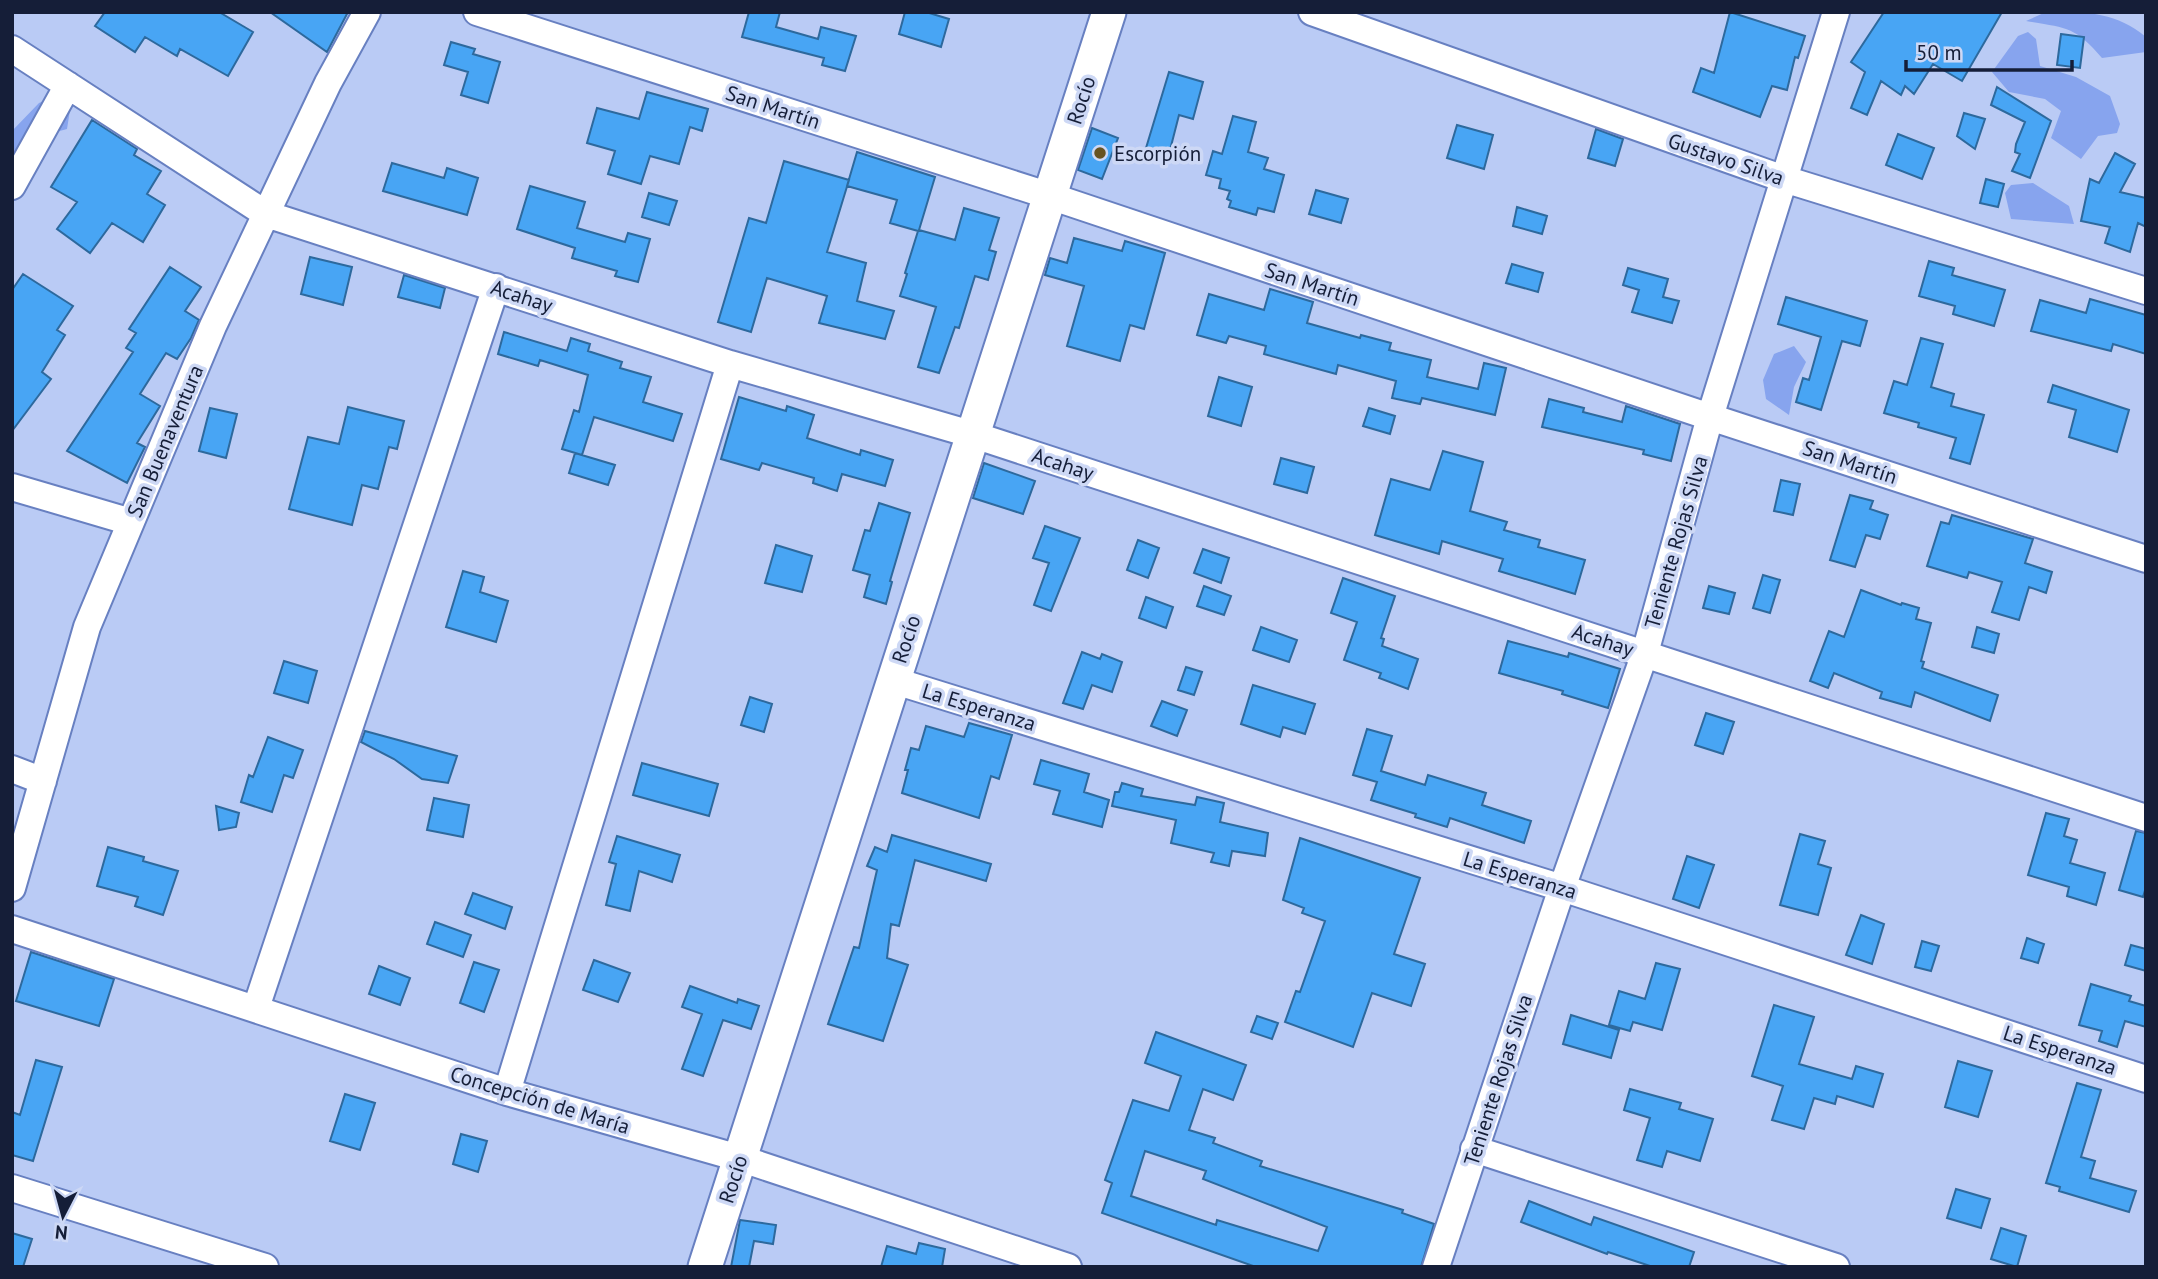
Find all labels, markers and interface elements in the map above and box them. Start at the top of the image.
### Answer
scale bar [1906,28,2072,72]
text: 50 m [1916,39,1962,66]
street label: Rocío [1061,72,1101,128]
street label: San Martín [722,79,824,135]
street label: Gustavo Silva [1665,127,1787,191]
place label: Escorpión [1114,140,1201,167]
marker: Escorpión [1092,145,1108,161]
street label: San Martín [1261,256,1363,312]
street label: Acahay [488,273,557,319]
street label: San Buenaventura [121,361,209,521]
street label: San Martín [1799,434,1901,490]
street label: Acahay [1029,441,1098,487]
street label: Teniente Rojas Silva [1638,452,1714,632]
street label: Rocío [886,611,926,667]
street label: Acahay [1569,617,1638,663]
street label: La Esperanza [919,677,1039,737]
street label: La Esperanza [1460,845,1580,905]
street label: Teniente Rojas Silva [1458,991,1538,1169]
street label: La Esperanza [2000,1019,2120,1081]
street label: Concepción de María [447,1060,633,1140]
street label: Rocío [713,1151,753,1207]
north arrow [28,1181,98,1251]
text: N [54,1220,69,1245]

